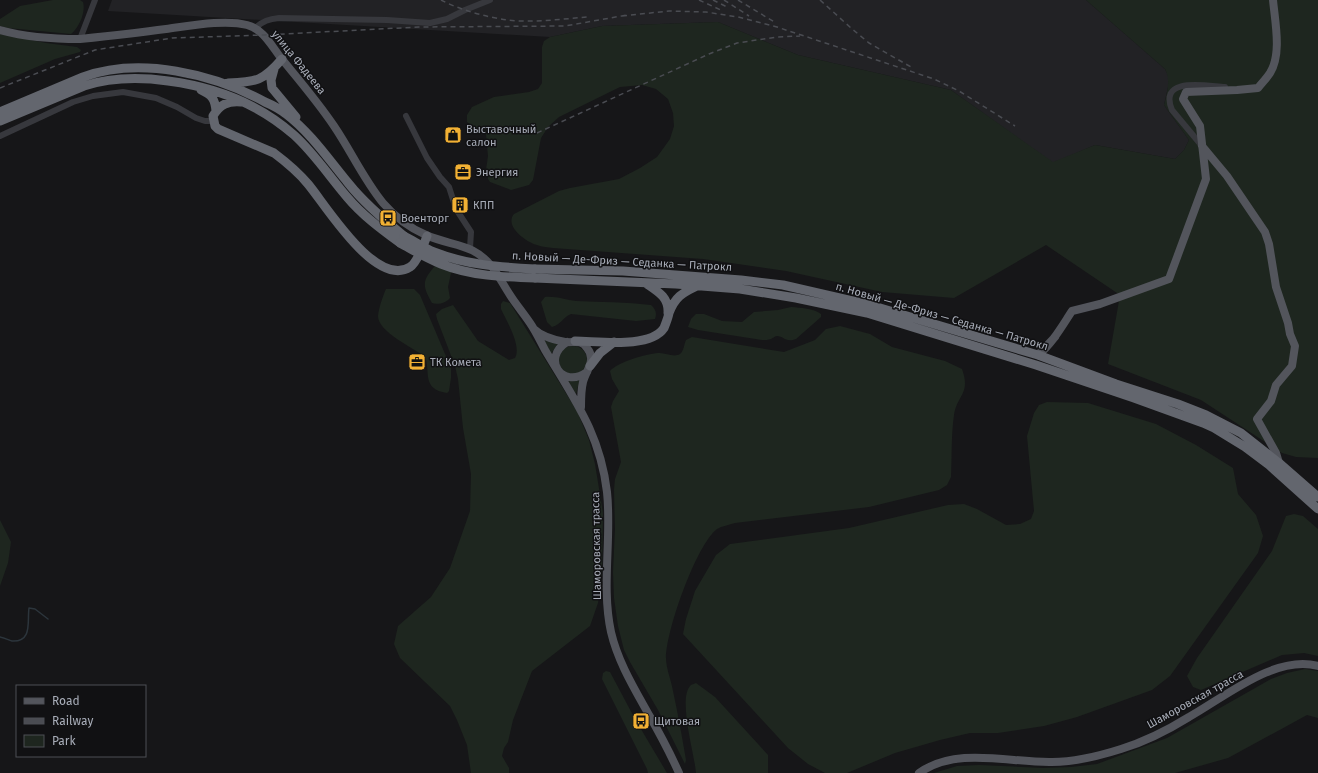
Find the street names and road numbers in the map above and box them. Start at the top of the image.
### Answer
street label: улица Фадеева [269,28,328,97]
street label: п. Новый — Де-Фриз — Седанка — Патрокл [512,249,732,274]
street label: п. Новый — Де-Фриз — Седанка — Патрокл [834,280,1050,353]
street label: Шаморовская трасса [589,492,604,600]
street label: Шаморовская трасса [1145,667,1246,731]

